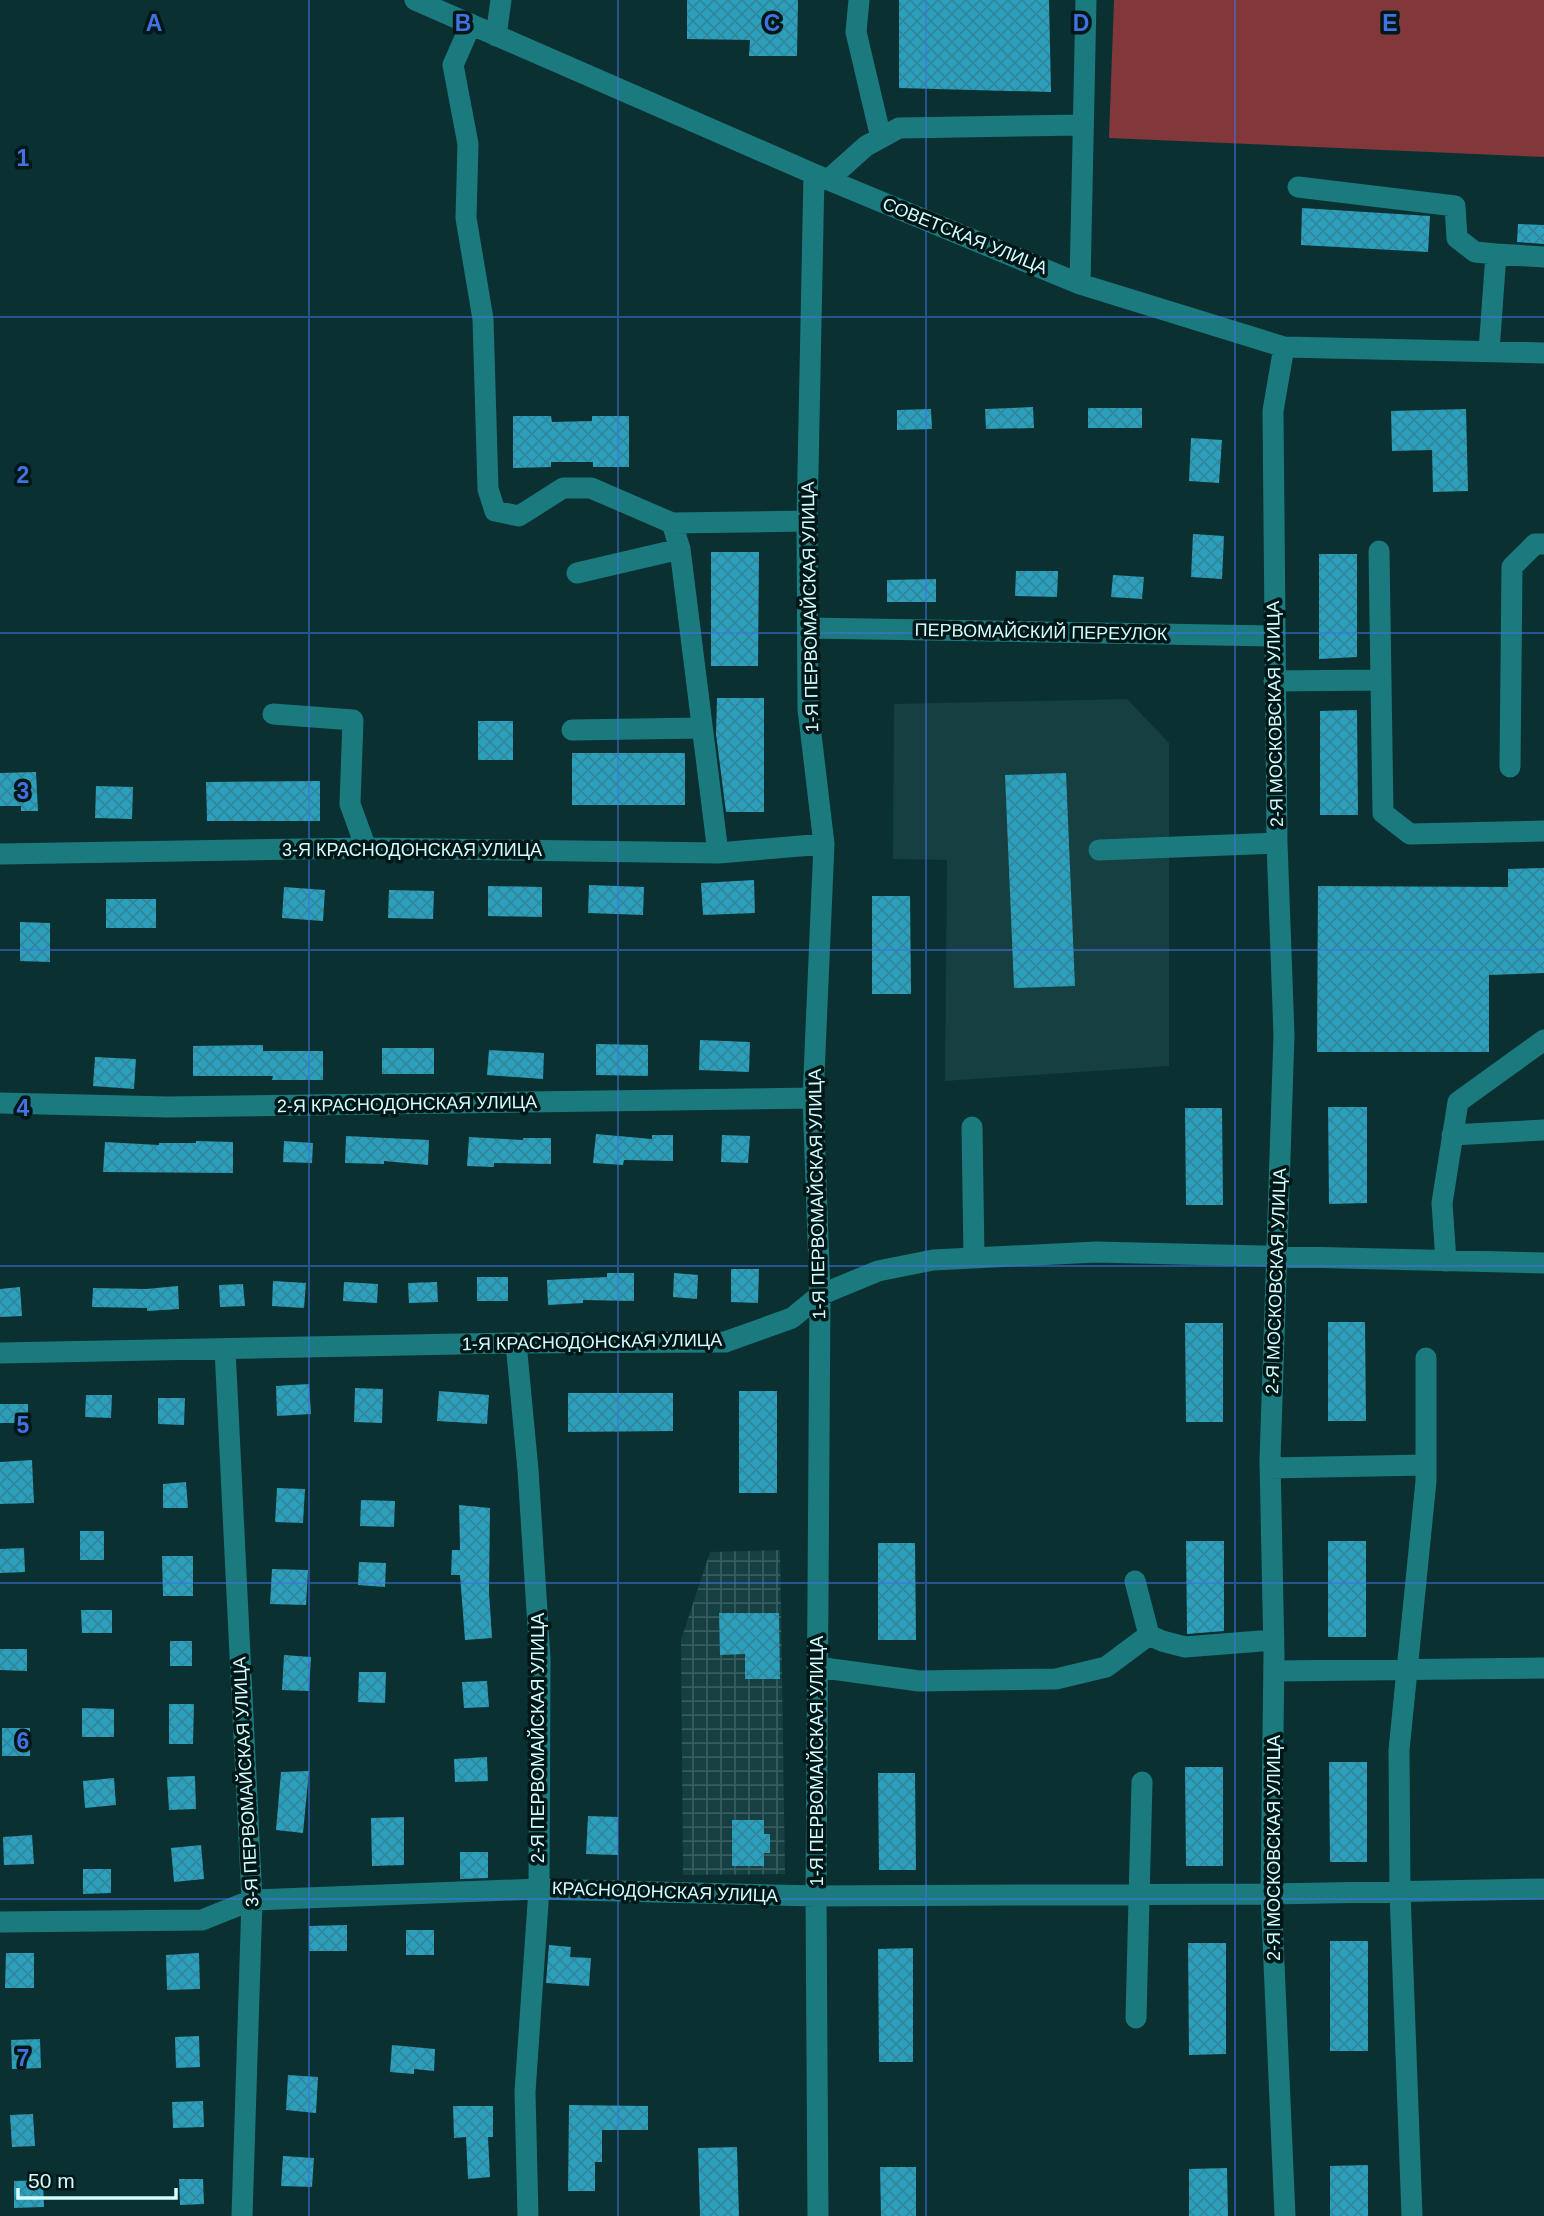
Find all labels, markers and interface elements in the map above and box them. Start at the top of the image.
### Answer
text: A [146,10,162,36]
text: B [455,10,471,36]
text: C [764,10,780,36]
text: D [1073,10,1089,36]
text: E [1382,10,1398,36]
text: 1 [17,145,30,171]
street label: СОВЕТСКАЯ УЛИЦА [880,194,1050,278]
text: 2 [17,462,29,488]
street label: 1-Я ПЕРВОМАЙСКАЯ УЛИЦА [797,481,822,733]
street label: 2-Я МОСКОВСКАЯ УЛИЦА [1263,601,1287,827]
street label: ПЕРВОМАЙСКИЙ ПЕРЕУЛОК [914,619,1168,644]
text: 3 [17,778,29,804]
street label: 3-Я КРАСНОДОНСКАЯ УЛИЦА [282,840,542,860]
street label: 1-Я ПЕРВОМАЙСКАЯ УЛИЦА [804,1068,829,1320]
street label: 2-Я КРАСНОДОНСКАЯ УЛИЦА [277,1092,537,1116]
text: 4 [17,1095,30,1121]
street label: 2-Я МОСКОВСКАЯ УЛИЦА [1262,1168,1290,1394]
street label: 1-Я КРАСНОДОНСКАЯ УЛИЦА [462,1330,722,1354]
text: 5 [17,1412,30,1438]
street label: 2-Я ПЕРВОМАЙСКАЯ УЛИЦА [527,1613,548,1863]
street label: 1-Я ПЕРВОМАЙСКАЯ УЛИЦА [806,1636,827,1886]
street label: 3-Я ПЕРВОМАЙСКАЯ УЛИЦА [228,1656,263,1908]
text: 6 [17,1728,29,1754]
street label: 2-Я МОСКОВСКАЯ УЛИЦА [1264,1735,1284,1961]
street label: КРАСНОДОНСКАЯ УЛИЦА [552,1878,778,1906]
text: 7 [17,2045,29,2071]
scale bar [18,2156,175,2200]
text: 50 m [28,2169,75,2192]

